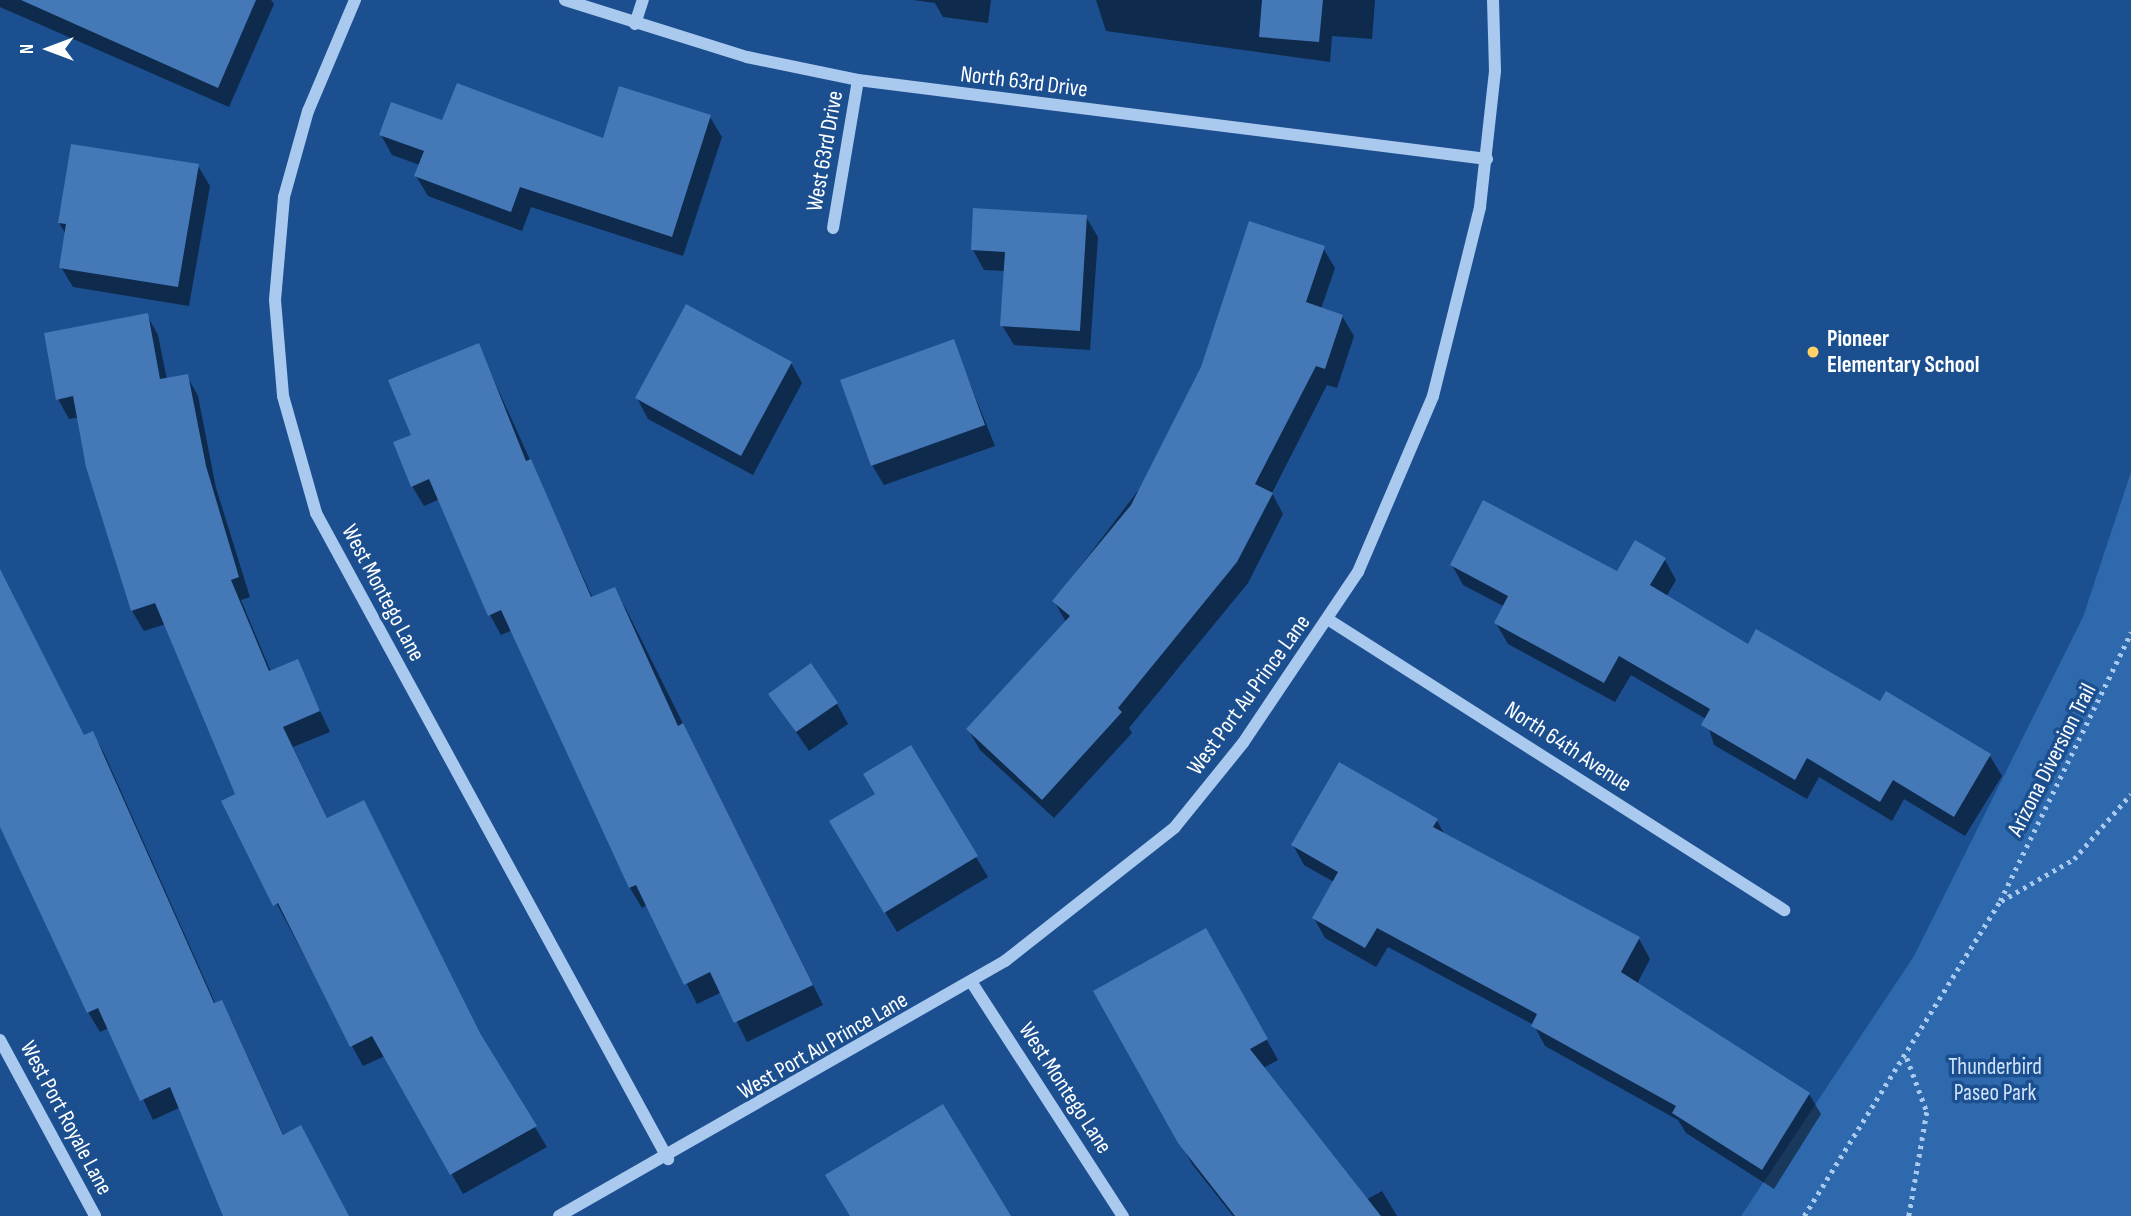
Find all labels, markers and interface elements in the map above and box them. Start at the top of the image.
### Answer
north arrow [14,14,84,84]
text: N [16,44,39,54]
street label: North 63rd Drive [959,61,1089,103]
street label: West 63rd Drive [801,88,849,214]
place label: Pioneer Elementary School [1827,325,1979,379]
marker: Pioneer Elementary School [1805,344,1821,360]
street label: West Montego Lane [335,520,431,666]
street label: West Port Au Prince Lane [1182,609,1316,781]
street label: Arizona Diversion Trail [2002,679,2102,841]
street label: North 64th Avenue [1499,696,1637,798]
street label: West Port Au Prince Lane [733,986,913,1106]
street label: West Montego Lane [1012,1017,1118,1159]
street label: West Port Royale Lane [14,1036,118,1200]
park label: Thunderbird Paseo Park [1948,1053,2042,1107]

